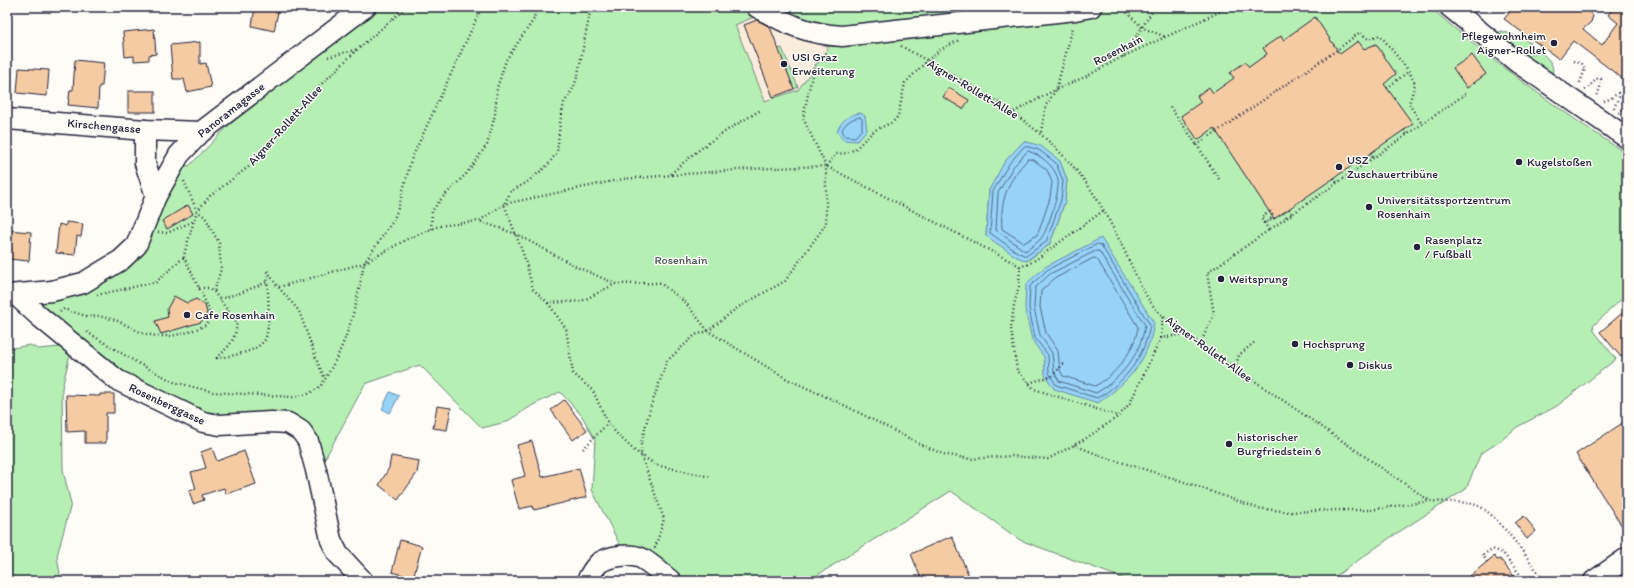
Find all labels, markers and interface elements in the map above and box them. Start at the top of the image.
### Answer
place label: Pflegewohnheim Aigner-Rollet [1462,29,1546,57]
street label: Rosenhain [1091,32,1145,68]
marker: Pflegewohnheim Aigner-Rollet [1549,38,1559,48]
place label: USI Graz Erweiterung [792,50,855,78]
street label: Aigner-Rollett-Allee [925,56,1021,122]
marker: USI Graz Erweiterung [779,59,789,69]
street label: Panoramagasse [195,79,268,141]
street label: Aigner-Rollett-Allee [245,82,325,168]
street label: Kirschengasse [67,116,142,136]
place label: USZ Zuschauertribüne [1347,153,1438,181]
place label: Kugelstoßen [1527,155,1592,169]
marker: Kugelstoßen [1514,157,1524,167]
marker: USZ Zuschauertribüne [1334,162,1344,172]
place label: Universitätssportzentrum Rosenhain [1377,193,1511,221]
marker: Universitätssportzentrum Rosenhain [1364,202,1374,212]
place label: Rasenplatz / Fußball [1425,233,1482,261]
marker: Rasenplatz / Fußball [1412,242,1422,252]
park label: Rosenhain [654,253,708,267]
place label: Weitsprung [1229,272,1289,286]
marker: Weitsprung [1216,274,1226,284]
place label: Cafe Rosenhain [195,308,276,322]
marker: Cafe Rosenhain [182,310,192,320]
street label: Aigner-Rollett-Allee [1163,313,1255,385]
place label: Hochsprung [1303,337,1366,351]
marker: Hochsprung [1290,339,1300,349]
place label: Diskus [1358,358,1392,372]
marker: Diskus [1345,360,1355,370]
street label: Rosenberggasse [127,380,208,428]
place label: historischer Burgfriedstein 6 [1237,430,1321,458]
marker: historischer Burgfriedstein 6 [1224,439,1234,449]

